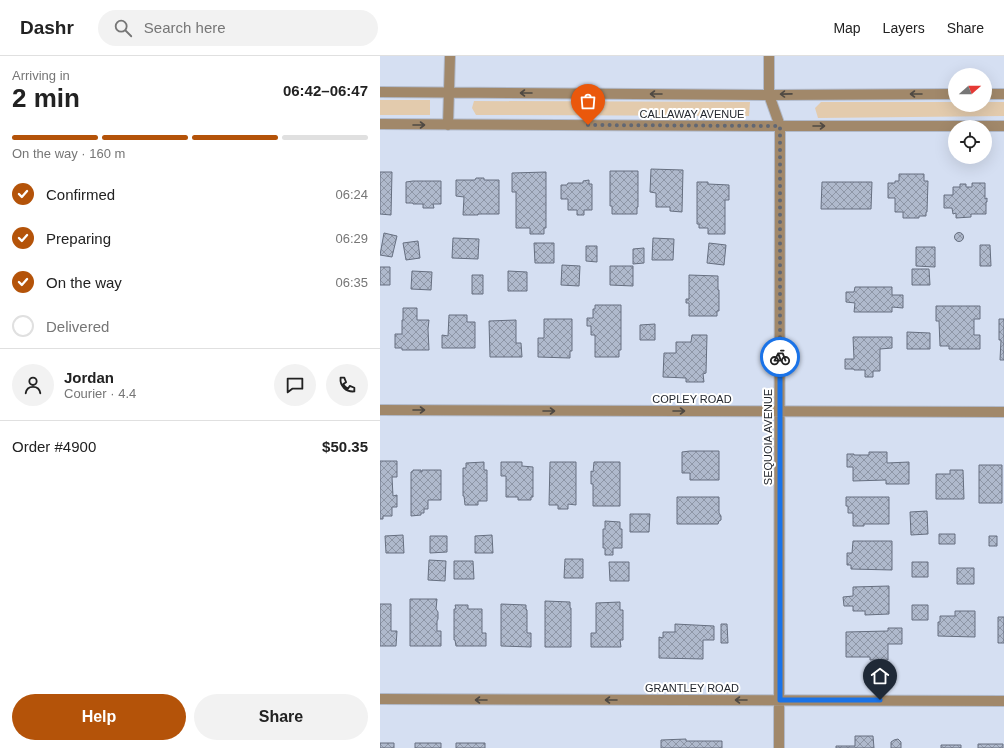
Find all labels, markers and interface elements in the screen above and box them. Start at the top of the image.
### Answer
search box [98,10,378,46]
text: Dashr [20,17,74,38]
icon: search [112,17,134,39]
text: Search here [144,19,226,36]
text: Map [833,20,861,36]
text: Layers [883,20,925,36]
text: Share [947,20,984,36]
text: Arriving in [12,68,70,83]
north arrow [948,68,992,112]
map controls [948,68,992,164]
text: 06:42–06:47 [283,82,368,99]
text: 2 min [12,83,80,113]
pin [571,84,605,125]
one-way arrow [520,89,533,97]
icon: bag [577,90,599,112]
one-way arrow [650,90,663,98]
one-way arrow [780,90,793,98]
one-way arrow [910,90,923,98]
street label: CALLAWAY AVENUE [640,108,744,120]
button: locate [948,120,992,164]
one-way arrow [412,121,425,129]
one-way arrow [812,122,825,130]
text: On the way · 160 m [12,146,125,161]
icon: check [12,183,34,205]
text: Confirmed [46,186,115,203]
text: 06:24 [335,187,368,202]
icon: check [12,227,34,249]
text: Preparing [46,230,111,247]
text: 06:29 [335,231,368,246]
icon: check [12,271,34,293]
text: On the way [46,274,122,291]
text: 06:35 [335,275,368,290]
text: Delivered [46,318,109,335]
courier [760,337,800,377]
icon: bike [769,346,791,368]
button: person [12,364,54,406]
button: chat [274,364,316,406]
button: phone [326,364,368,406]
text: Jordan [64,369,114,386]
text: Courier · 4.4 [64,386,136,401]
street label: SEQUOIA AVENUE [762,389,774,485]
street label: COPLEY ROAD [652,393,732,405]
one-way arrow [412,406,425,414]
one-way arrow [542,407,555,415]
one-way arrow [672,407,685,415]
text: Order #4900 [12,438,96,455]
text: $50.35 [322,438,368,455]
pin [863,659,897,700]
icon: home [869,665,891,687]
street label: GRANTLEY ROAD [645,682,739,694]
button: Help [12,694,186,740]
button: Share [194,694,368,740]
one-way arrow [475,696,488,704]
one-way arrow [605,696,618,704]
one-way arrow [735,696,748,704]

